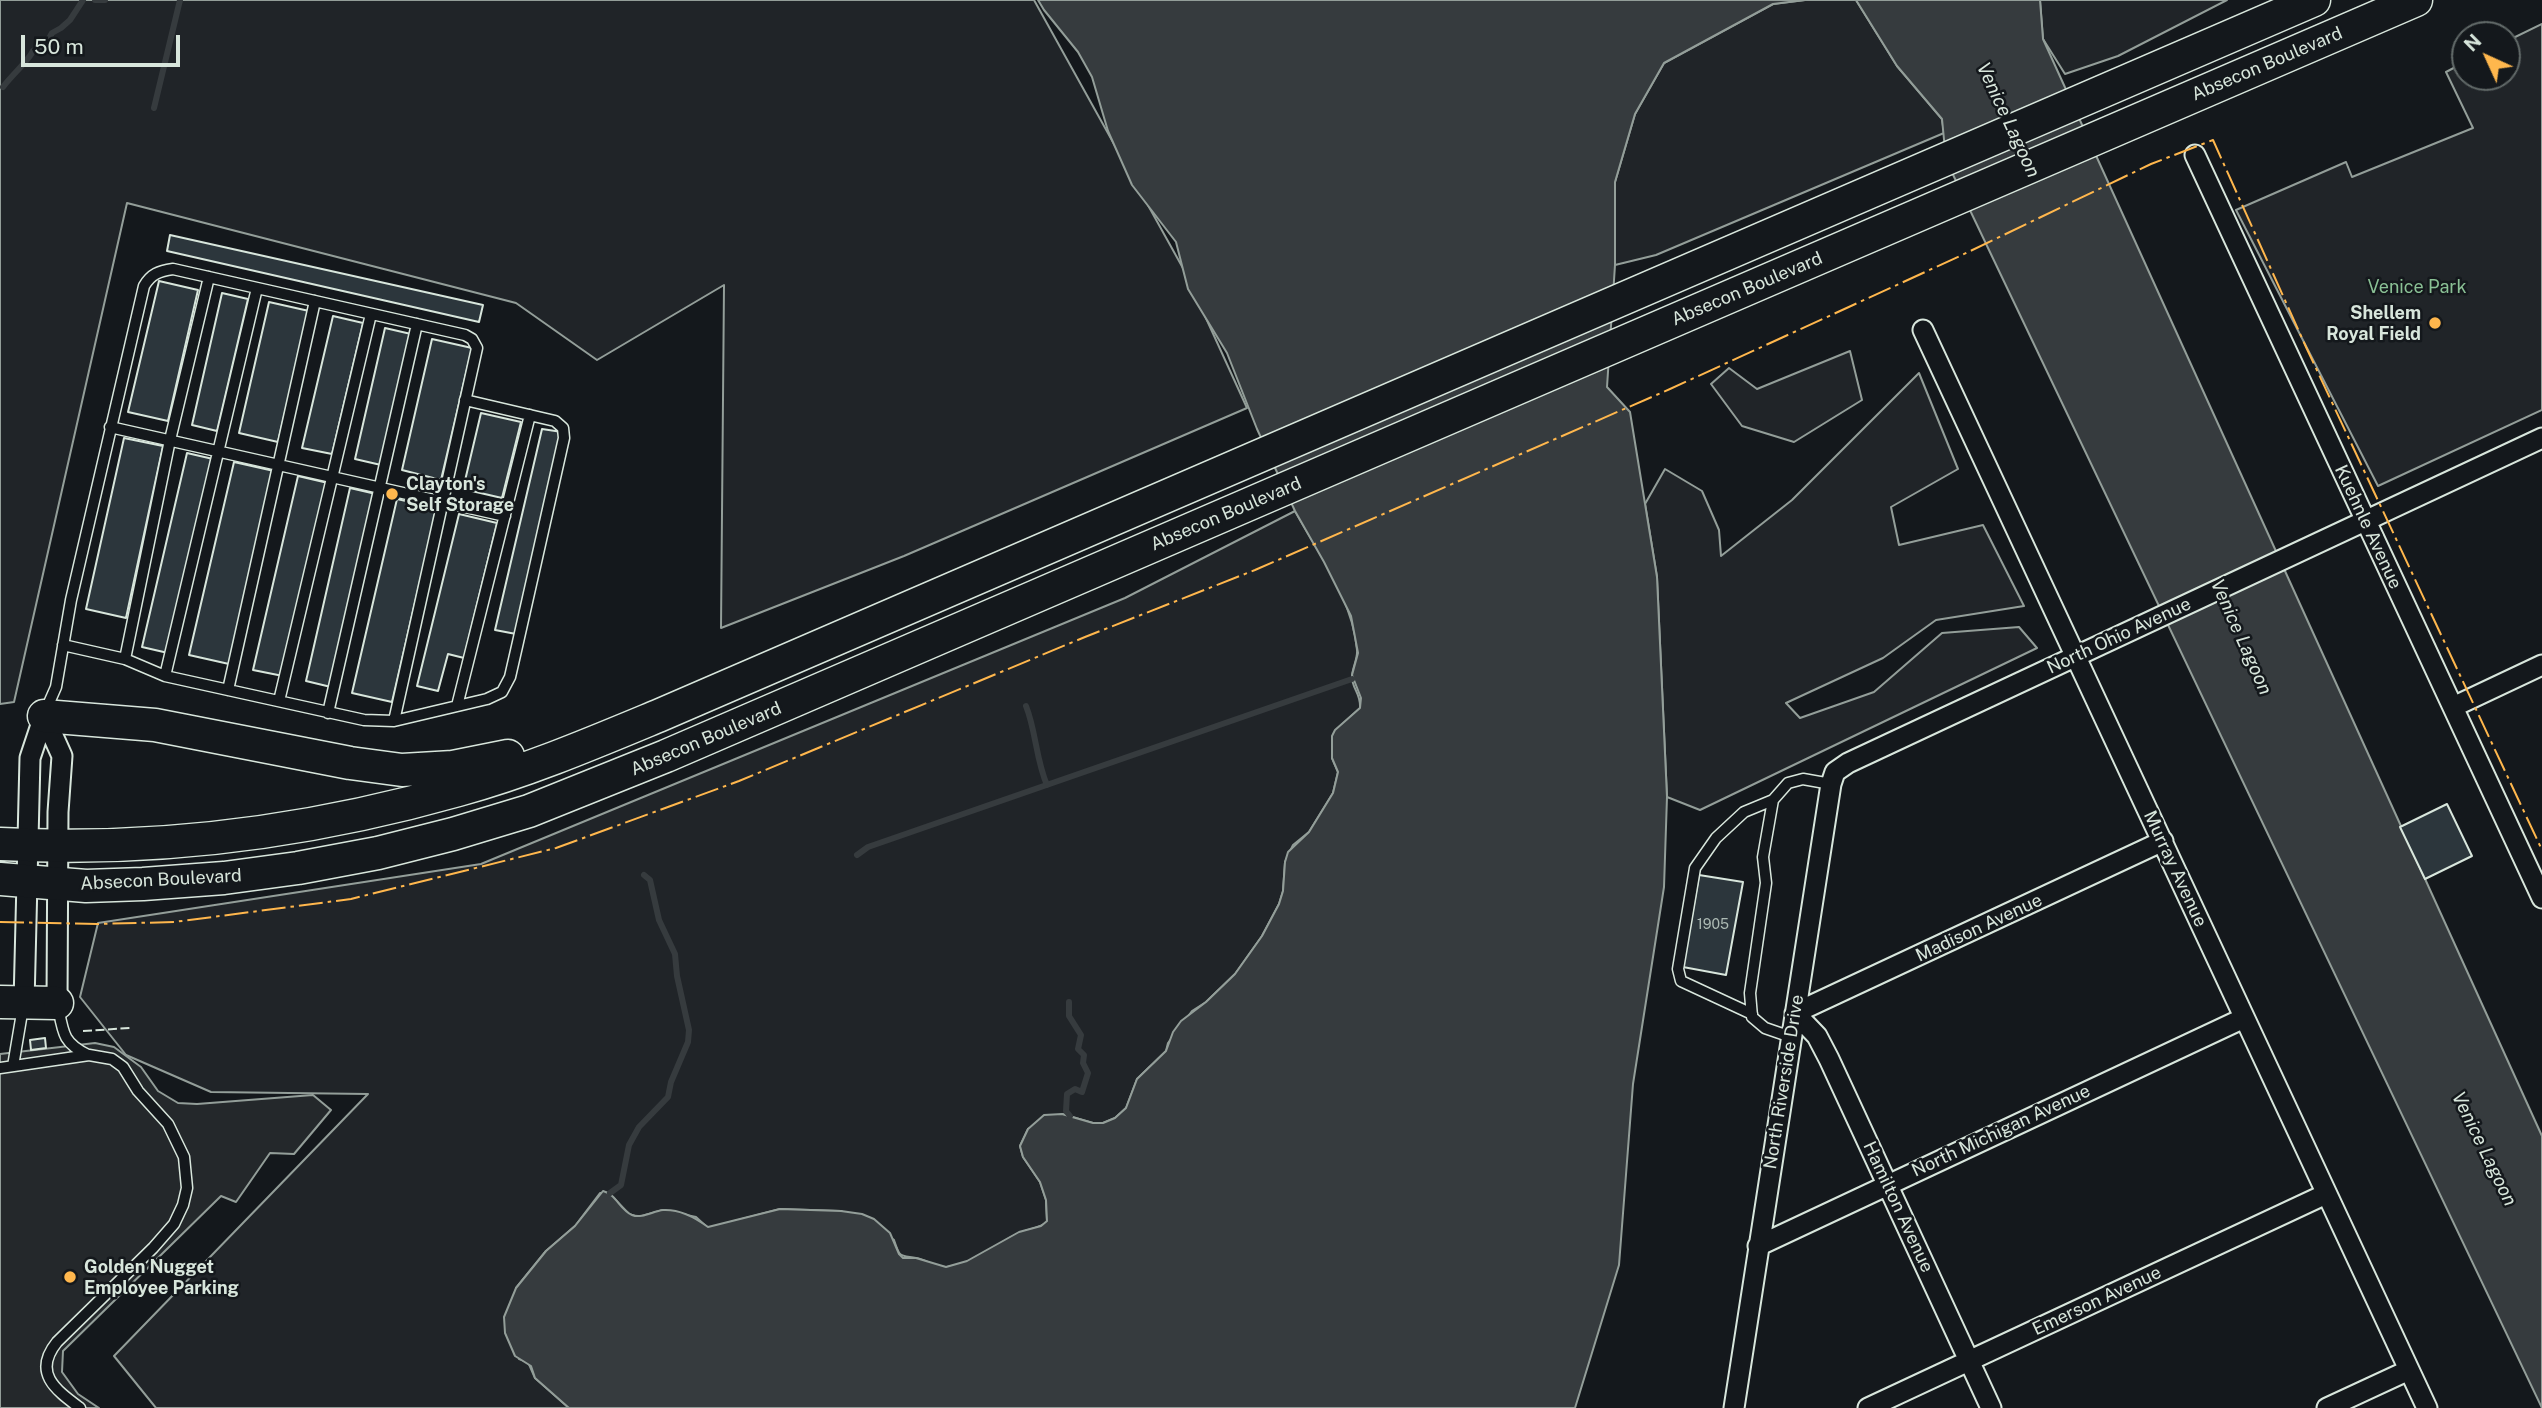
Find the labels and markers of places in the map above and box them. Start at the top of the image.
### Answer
place label: Shellem Royal Field [2326,302,2421,344]
marker: Shellem Royal Field [2427,315,2443,331]
place label: Clayton's Self Storage [406,473,514,516]
marker: Clayton's Self Storage [384,486,400,502]
place label: Golden Nugget Employee Parking [84,1256,239,1298]
marker: Golden Nugget Employee Parking [62,1269,78,1285]

